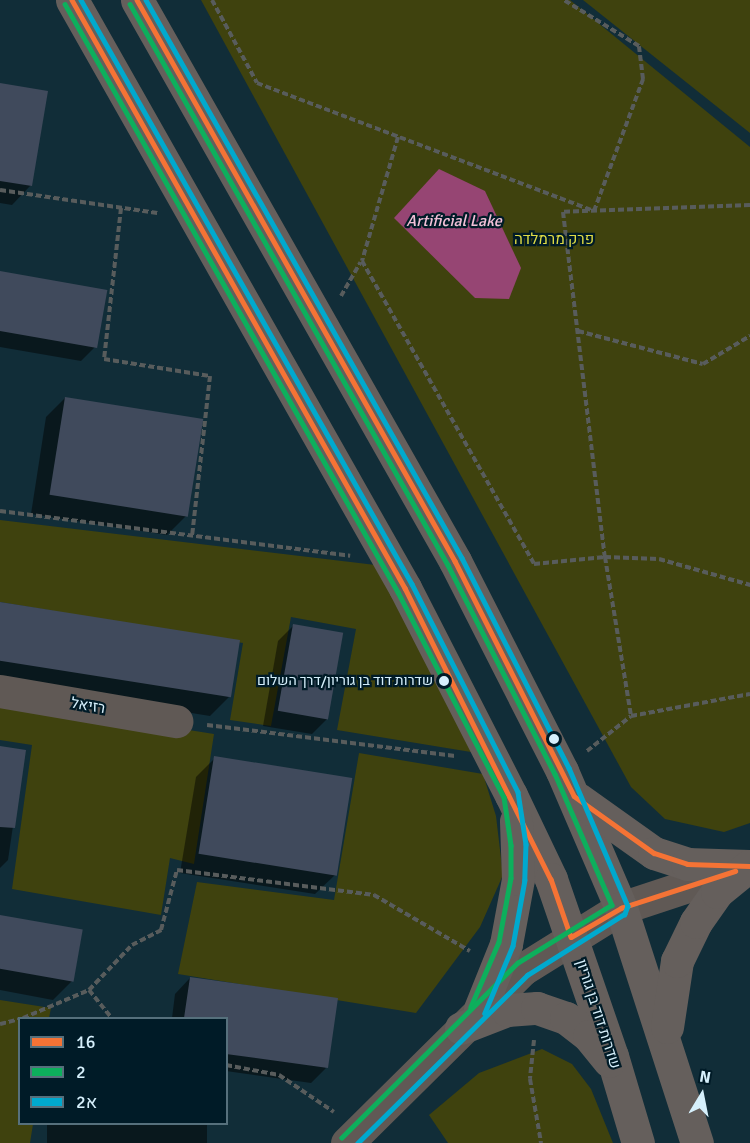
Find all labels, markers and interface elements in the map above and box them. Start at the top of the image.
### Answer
water label: Artificial Lake [406,211,502,231]
park label: פרק מרמלדה [514,231,594,249]
place label: שדרות דוד בן גוריון/דרך השלום [257,673,433,689]
marker: שדרות דוד בן גוריון/דרך השלום [438,675,450,687]
street label: רזיאל [69,694,107,718]
unlabelled marker [548,733,560,745]
street label: שדרות דוד בן גוריון [572,957,624,1071]
legend [18,1017,228,1125]
text: 16 [76,1031,95,1053]
text: 2 [76,1061,86,1083]
north arrow [672,1065,732,1125]
text: N [698,1066,712,1088]
text: 2א [76,1091,97,1113]

